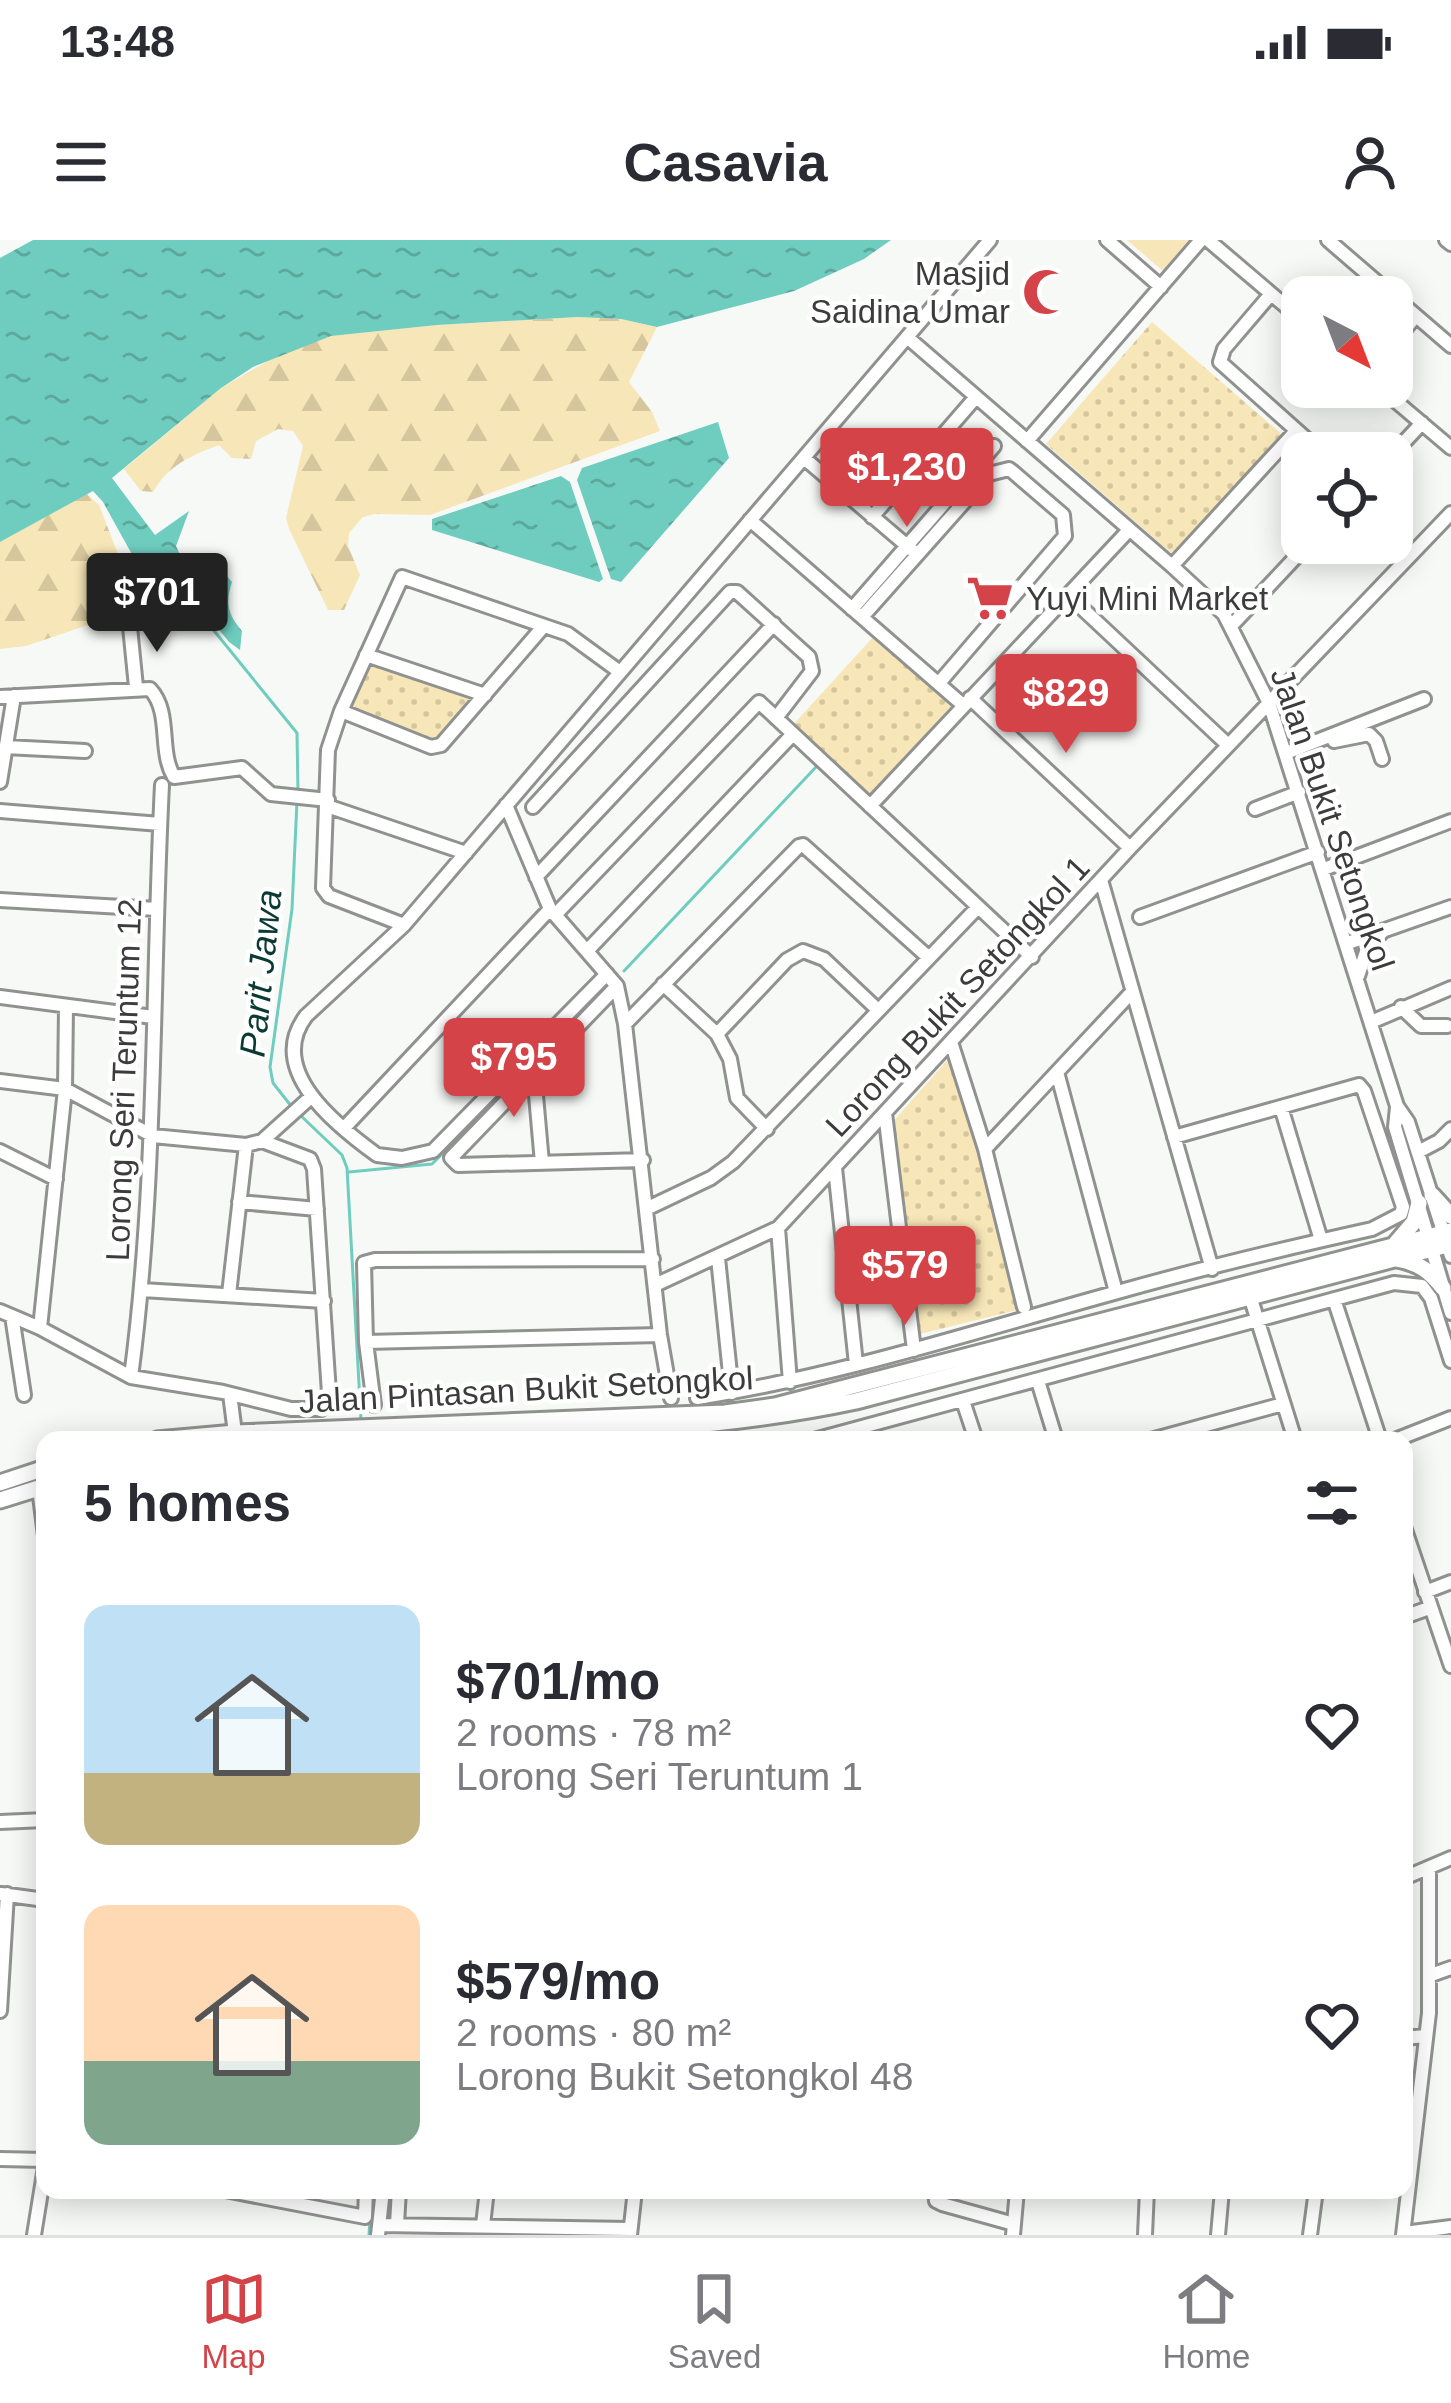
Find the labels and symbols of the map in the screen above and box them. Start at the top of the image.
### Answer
place label: Masjid Saidina Umar [810,255,1010,330]
mosque icon: Masjid Saidina Umar [1021,267,1071,317]
north arrow [1281,276,1413,408]
pin: $1,230 [809,428,1005,530]
pin: $701 [86,553,228,655]
supermarket icon: Yuyi Mini Market [965,573,1015,623]
place label: Yuyi Mini Market [1026,580,1268,617]
pin: $829 [995,654,1137,756]
street label: Jalan Bukit Setongkol [1263,663,1402,975]
street label: Lorong Bukit Setongkol 1 [818,849,1097,1144]
water label: Parit Jawa [231,887,290,1059]
street label: Lorong Seri Teruntum 12 [99,898,148,1262]
pin: $795 [443,1018,585,1120]
pin: $579 [834,1226,976,1328]
street label: Jalan Pintasan Bukit Setongkol [298,1359,754,1420]

